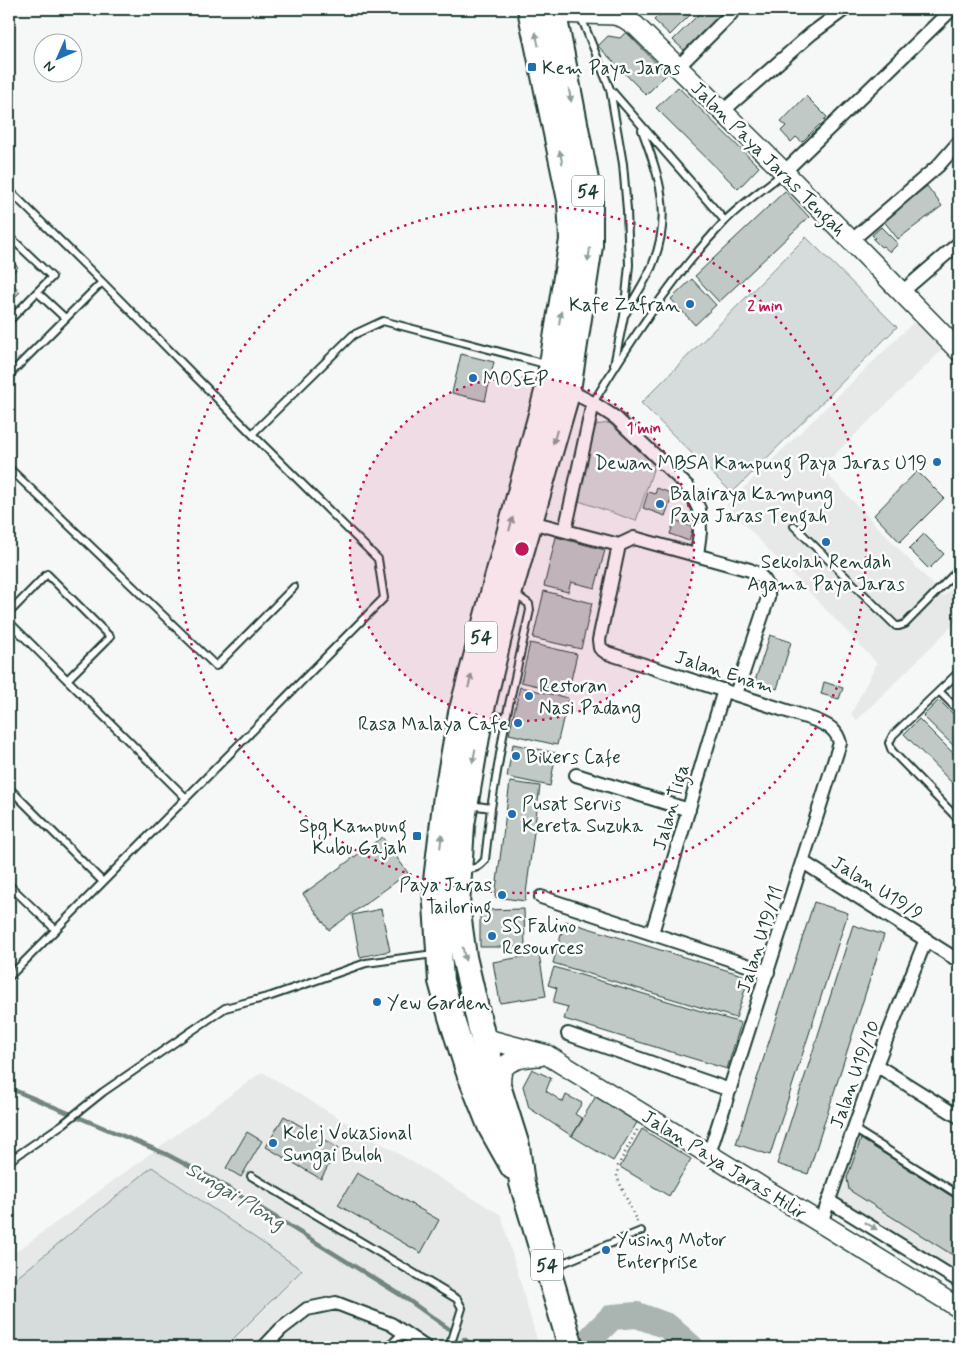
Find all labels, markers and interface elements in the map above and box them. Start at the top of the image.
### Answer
north arrow [32,32,82,82]
one-way arrow [533,32,541,47]
place label: Kem Paya Jaras [542,56,681,82]
text: N [40,57,59,76]
marker: Kem Paya Jaras [526,61,538,73]
street label: Jalan Paya Jaras Tengah [683,76,851,244]
one-way arrow [566,87,574,103]
one-way arrow [557,150,565,165]
road number: 54 [572,176,604,207]
one-way arrow [584,248,592,264]
place label: Kafe Zafran [569,293,680,318]
text: 2 min [747,297,783,317]
marker: Kafe Zafran [684,298,696,310]
one-way arrow [557,309,565,325]
place label: MOSEP [483,367,549,392]
marker: MOSEP [467,372,479,384]
text: 1 min [627,419,661,439]
one-way arrow [550,430,558,445]
place label: Dewan MBSA Kampung Paya Jaras U19 [595,451,927,479]
marker: Dewan MBSA Kampung Paya Jaras U19 [931,456,943,468]
place label: Balairaya Kampung Paya Jaras Tengah [670,482,833,532]
marker: Balairaya Kampung Paya Jaras Tengah [654,498,666,510]
one-way arrow [507,516,515,531]
marker: Sekolah Rendah Agama Paya Jaras [820,536,832,548]
centre of rings [513,540,531,558]
place label: Sekolah Rendah Agama Paya Jaras [747,550,905,598]
road number: 54 [465,622,497,652]
street label: Jalan Enam [672,645,777,700]
one-way arrow [466,673,474,688]
place label: Restoran Nasi Padang [539,674,641,723]
marker: Restoran Nasi Padang [523,690,535,702]
place label: Rasa Malaya Cafe [358,712,508,737]
marker: Rasa Malaya Cafe [512,717,524,729]
place label: Bikers Cafe [526,745,621,770]
one-way arrow [469,748,477,764]
marker: Bikers Cafe [510,750,522,762]
street label: Jalan Tiga [647,761,699,854]
place label: Pusat Servis Kereta Suzuka [522,792,644,839]
marker: Pusat Servis Kereta Suzuka [506,808,518,820]
place label: Spg Kampung Kubu Gajah [299,814,407,861]
marker: Spg Kampung Kubu Gajah [411,830,423,842]
one-way arrow [437,832,445,848]
street label: Jalan U19/9 [827,850,928,926]
place label: Paya Jaras Tailoring [399,873,492,923]
street label: Jalan U19/11 [731,883,789,996]
marker: Paya Jaras Tailoring [496,889,508,901]
place label: SS Falino Resources [502,914,584,961]
marker: SS Falino Resources [486,930,498,942]
one-way arrow [460,946,468,962]
place label: Yew Garden [387,991,490,1016]
marker: Yew Garden [371,996,383,1008]
street label: Jalan U19/10 [824,1017,887,1132]
street label: Jalan Paya Jaras Hilir [637,1104,811,1226]
place label: Kolej Vokasional Sungai Buloh [283,1121,412,1170]
marker: Kolej Vokasional Sungai Buloh [267,1137,279,1149]
water label: Sungai Plong [180,1156,290,1238]
one-way arrow [864,1222,877,1231]
place label: Yusing Motor Enterprise [616,1228,727,1275]
marker: Yusing Motor Enterprise [600,1244,612,1256]
road number: 54 [531,1250,563,1280]

